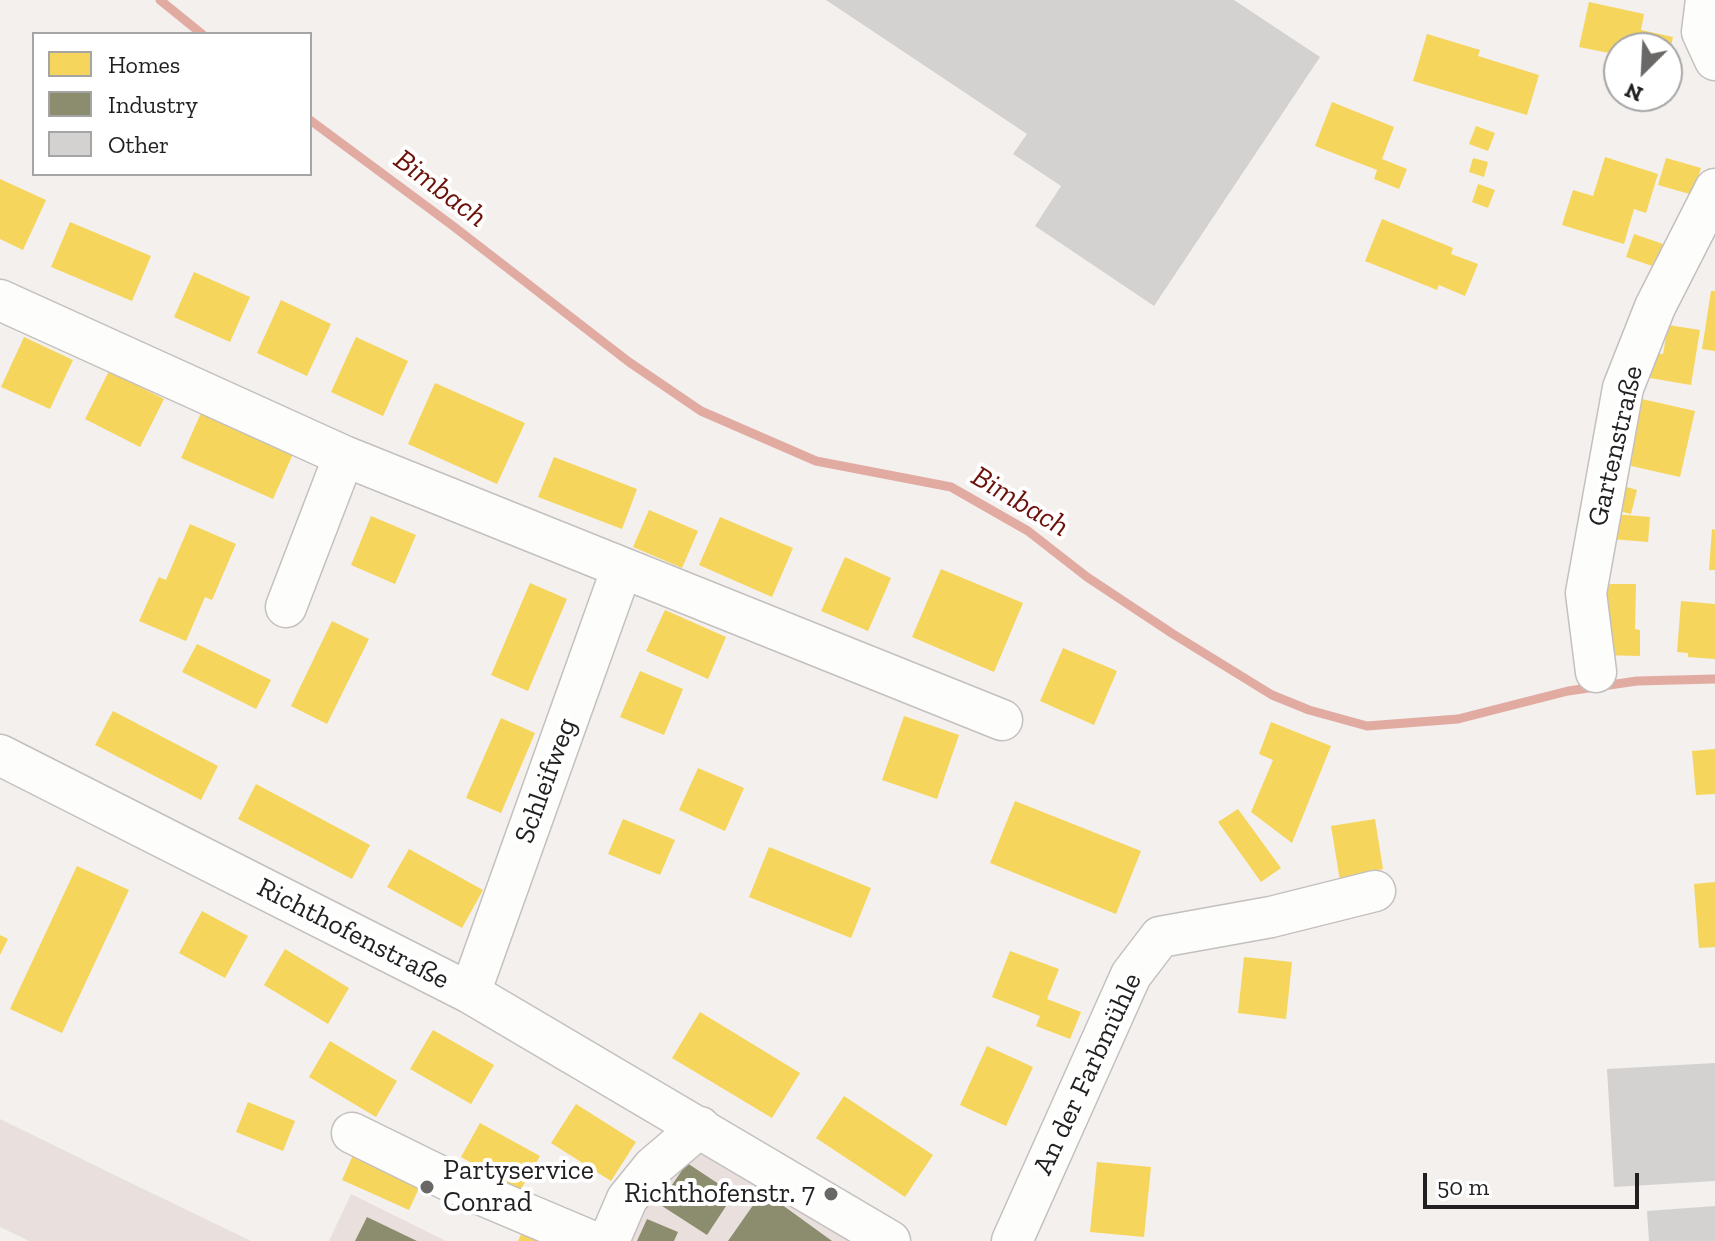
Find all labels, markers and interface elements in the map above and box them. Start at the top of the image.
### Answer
legend [32,32,312,176]
north arrow [1603,32,1683,112]
text: Homes [108,50,180,79]
text: N [1621,77,1647,108]
text: Industry [108,90,198,119]
text: Other [108,130,169,159]
water label: Bimbach [386,142,494,236]
street label: Gartenstraße [1581,363,1651,529]
water label: Bimbach [965,459,1075,545]
street label: Schleifweg [508,714,584,848]
street label: Richthofenstraße [251,871,455,997]
street label: An der Farbmühle [1027,968,1149,1180]
place label: Partyservice Conrad [443,1154,594,1220]
scale bar [1427,1157,1643,1207]
text: 50 m [1437,1172,1489,1201]
place label: Richthofenstr. 7 [624,1177,815,1211]
marker: Partyservice Conrad [418,1178,436,1196]
marker: Richthofenstr. 7 [822,1185,840,1203]

